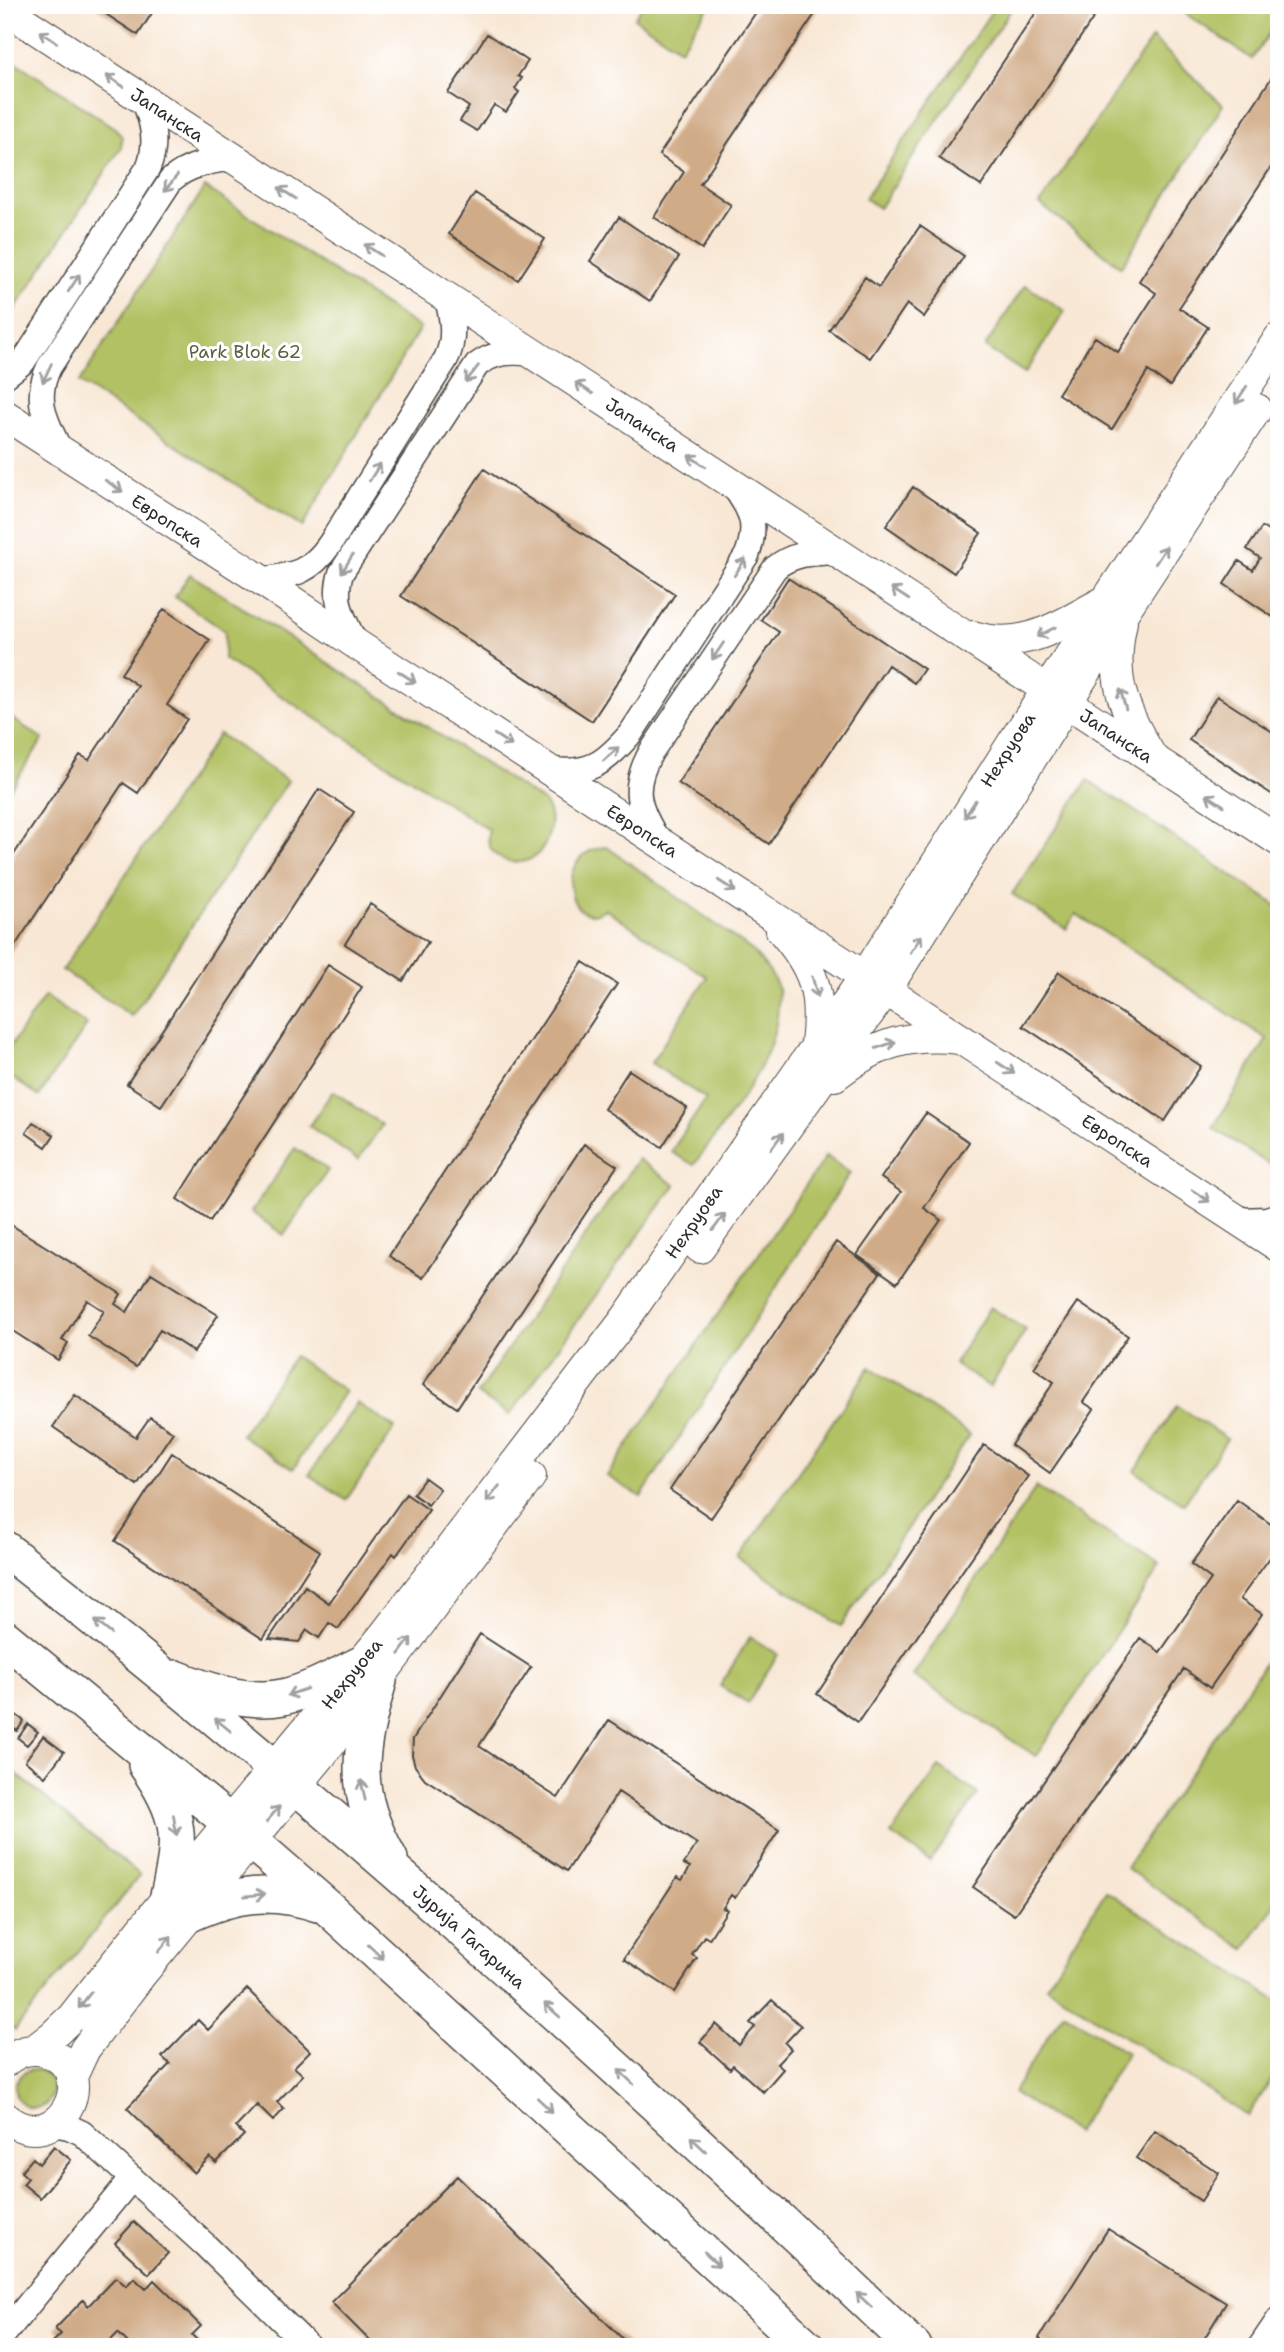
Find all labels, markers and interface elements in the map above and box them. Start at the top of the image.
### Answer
one-way arrow [39,30,58,45]
one-way arrow [105,74,125,88]
street label: Јапанска [126,82,208,148]
one-way arrow [164,173,179,191]
one-way arrow [277,186,297,200]
one-way arrow [364,243,384,257]
one-way arrow [68,273,82,293]
park label: Park Blok 62 [189,340,301,364]
one-way arrow [40,362,53,383]
one-way arrow [464,364,479,382]
one-way arrow [575,381,595,395]
one-way arrow [1234,385,1248,404]
street label: Јапанска [601,392,683,458]
one-way arrow [687,454,707,468]
one-way arrow [368,463,382,483]
one-way arrow [103,479,123,493]
street label: Европска [126,489,208,553]
one-way arrow [1154,546,1168,565]
one-way arrow [340,554,355,573]
one-way arrow [732,558,747,577]
one-way arrow [891,587,910,602]
one-way arrow [1036,625,1057,639]
one-way arrow [710,641,725,660]
one-way arrow [397,670,416,685]
one-way arrow [1116,689,1129,711]
street label: Јапанска [1075,703,1157,769]
street label: Нехруова [975,708,1041,792]
one-way arrow [492,733,512,747]
one-way arrow [602,746,620,762]
one-way arrow [1206,792,1225,807]
street label: Европска [601,799,683,863]
one-way arrow [963,799,977,819]
one-way arrow [717,879,736,894]
one-way arrow [909,935,923,955]
one-way arrow [809,976,822,998]
one-way arrow [875,1038,897,1050]
one-way arrow [995,1062,1015,1076]
street label: Европска [1076,1109,1158,1173]
one-way arrow [770,1132,784,1151]
street label: Нехруова [660,1180,728,1264]
one-way arrow [1191,1188,1210,1203]
one-way arrow [712,1213,726,1232]
one-way arrow [485,1484,500,1503]
one-way arrow [94,1619,112,1634]
street label: Нехруова [316,1634,388,1714]
one-way arrow [397,1637,412,1656]
one-way arrow [286,1687,308,1699]
one-way arrow [215,1717,233,1732]
one-way arrow [356,1779,369,1801]
one-way arrow [266,1805,281,1823]
one-way arrow [169,1813,182,1836]
street label: Јурија Гагарина [407,1880,531,1994]
one-way arrow [243,1888,266,1901]
one-way arrow [158,1936,173,1954]
one-way arrow [367,1944,385,1960]
one-way arrow [77,1991,92,2009]
one-way arrow [544,2002,561,2019]
one-way arrow [617,2069,635,2085]
one-way arrow [536,2097,553,2114]
one-way arrow [689,2136,707,2152]
one-way arrow [703,2251,720,2268]
one-way arrow [856,2291,873,2308]

